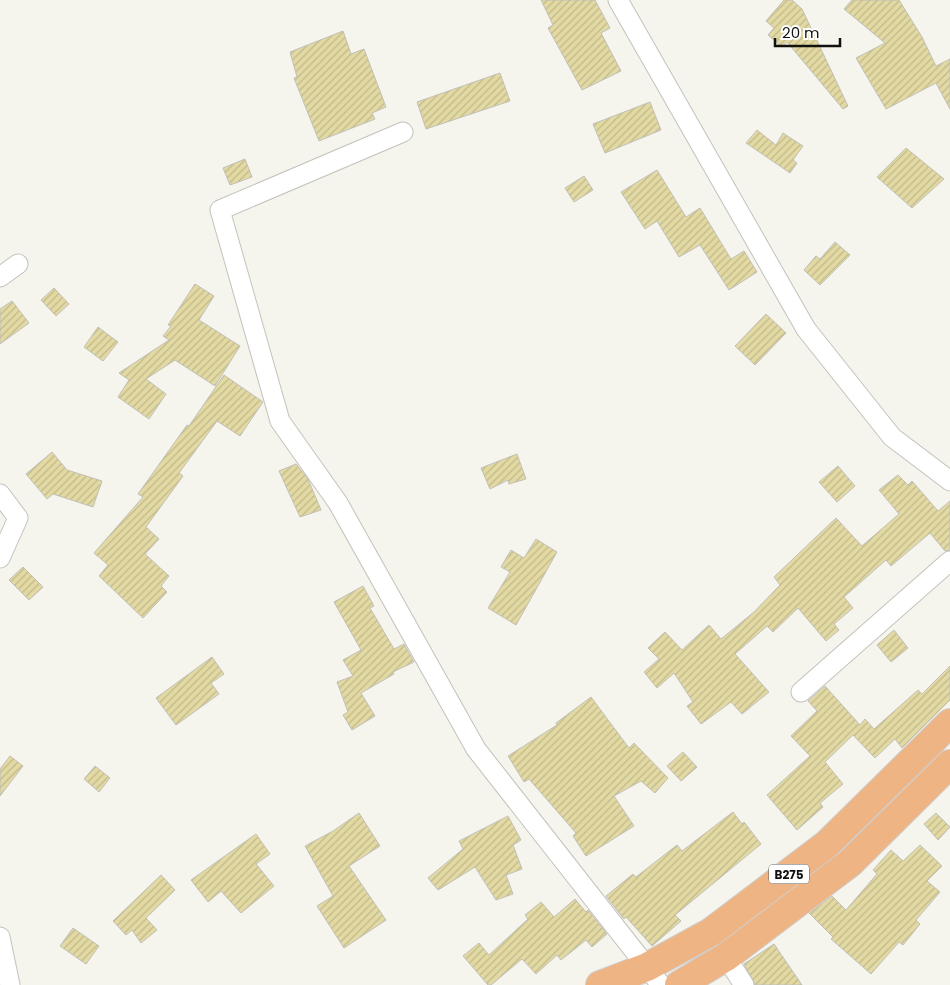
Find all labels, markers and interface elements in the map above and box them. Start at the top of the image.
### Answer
scale bar [775,15,840,47]
text: 20 m [782,22,820,43]
road number: B275 [769,864,809,884]

